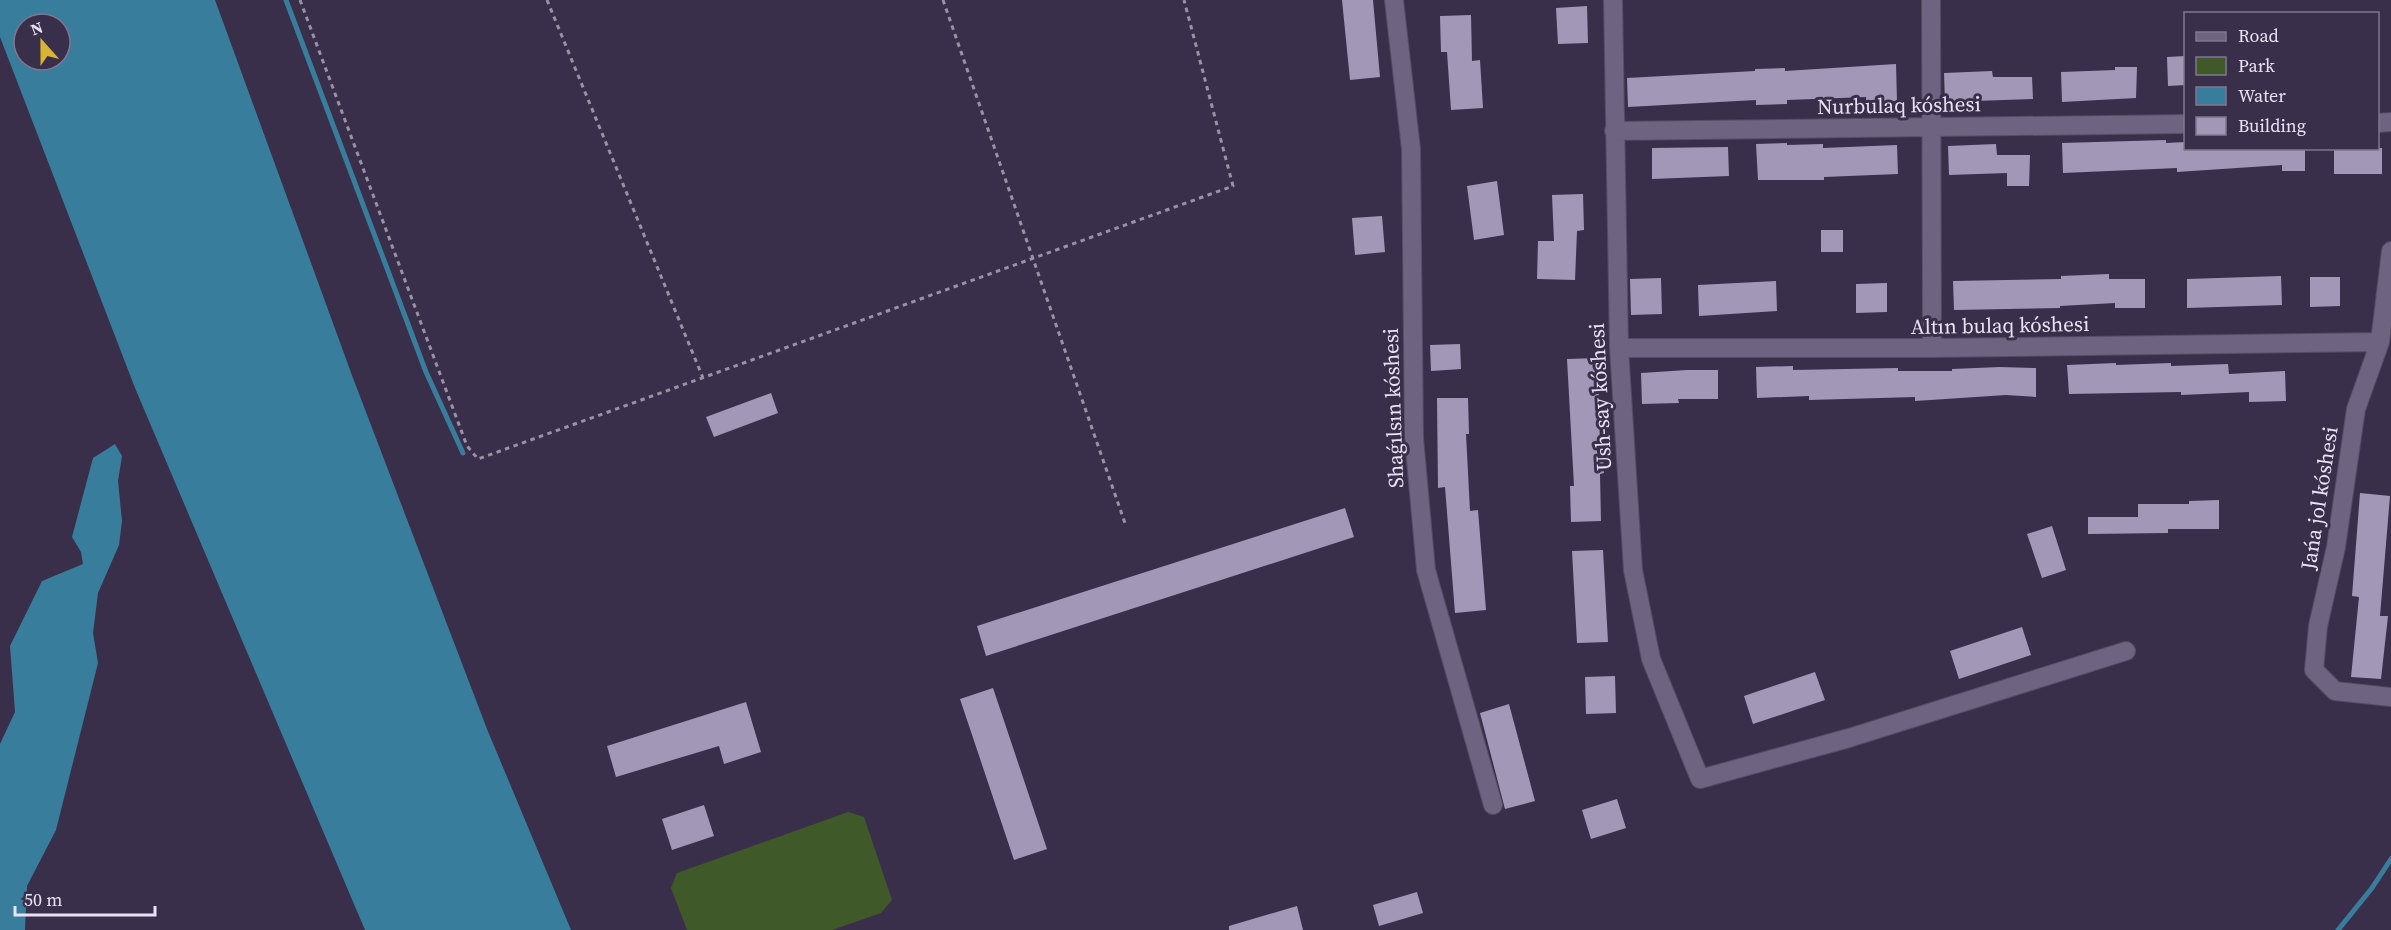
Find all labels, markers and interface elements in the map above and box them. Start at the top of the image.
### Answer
north arrow [12,12,72,72]
legend [2184,12,2379,150]
text: N [27,16,46,40]
text: Road [2238,23,2279,48]
text: Park [2238,53,2275,78]
text: Water [2238,83,2286,108]
street label: Nurbulaq kóshesi [1817,89,1981,121]
text: Building [2238,113,2306,138]
street label: Altın bulaq kóshesi [1910,309,2090,341]
street label: Ush-say kóshesi [1582,322,1618,472]
street label: Shaǵılsın kóshesi [1376,327,1410,489]
street label: Jańa jol kóshesi [2293,424,2345,573]
scale bar [15,879,154,917]
text: 50 m [24,887,62,912]

